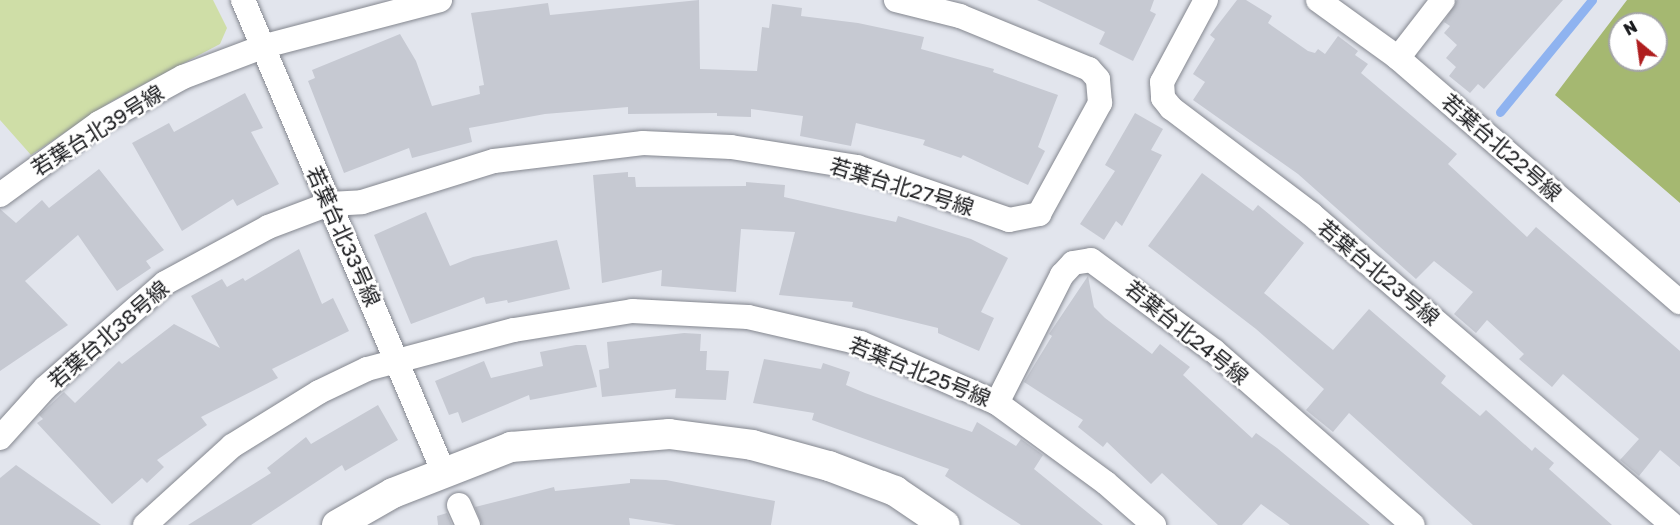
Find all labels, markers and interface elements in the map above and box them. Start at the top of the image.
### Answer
north arrow [1608,12,1668,72]
text: N [1620,16,1640,40]
street label: 若葉台北39号線 [26,79,168,181]
street label: 若葉台北22号線 [1437,88,1567,206]
street label: 若葉台北27号線 [827,152,977,220]
street label: 若葉台北33号線 [302,162,386,310]
street label: 若葉台北23号線 [1313,214,1445,330]
street label: 若葉台北38号線 [43,275,173,393]
street label: 若葉台北24号線 [1120,275,1254,389]
street label: 若葉台北25号線 [846,331,994,411]

